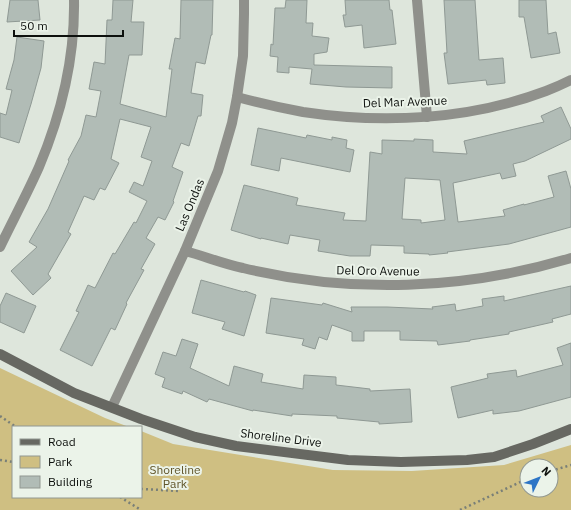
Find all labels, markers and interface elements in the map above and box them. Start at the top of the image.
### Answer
scale bar [14,12,123,38]
text: 50 m [20,18,48,33]
street label: Del Mar Avenue [363,93,448,110]
street label: Las Ondas [172,176,207,233]
street label: Del Oro Avenue [336,262,420,279]
street label: Shoreline Drive [240,425,323,450]
legend [12,426,142,498]
text: Road [48,434,76,449]
text: Park [48,454,73,469]
north arrow [519,458,559,498]
park label: Shoreline Park [149,462,201,491]
text: N [538,463,554,479]
text: Building [48,474,93,489]

